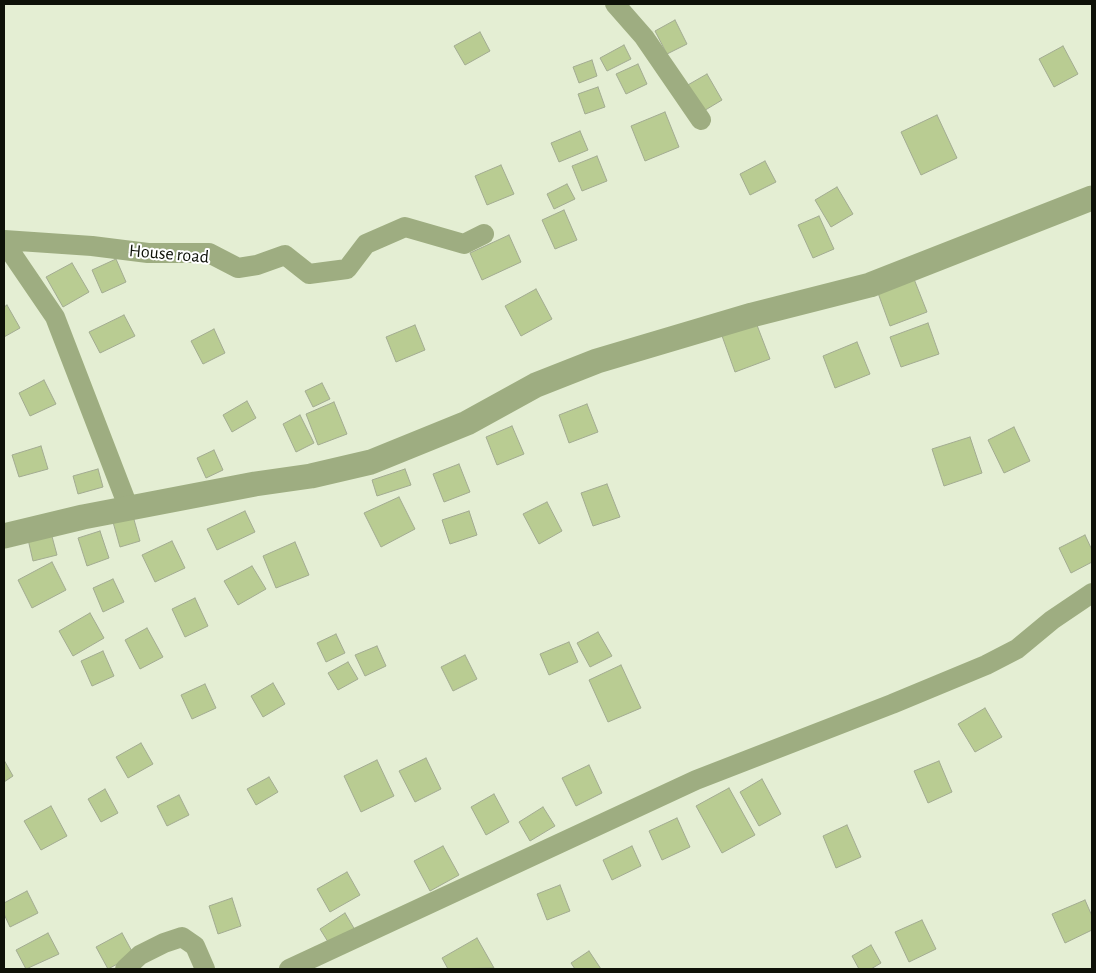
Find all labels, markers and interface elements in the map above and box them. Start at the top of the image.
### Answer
street label: House road [128,240,210,268]

